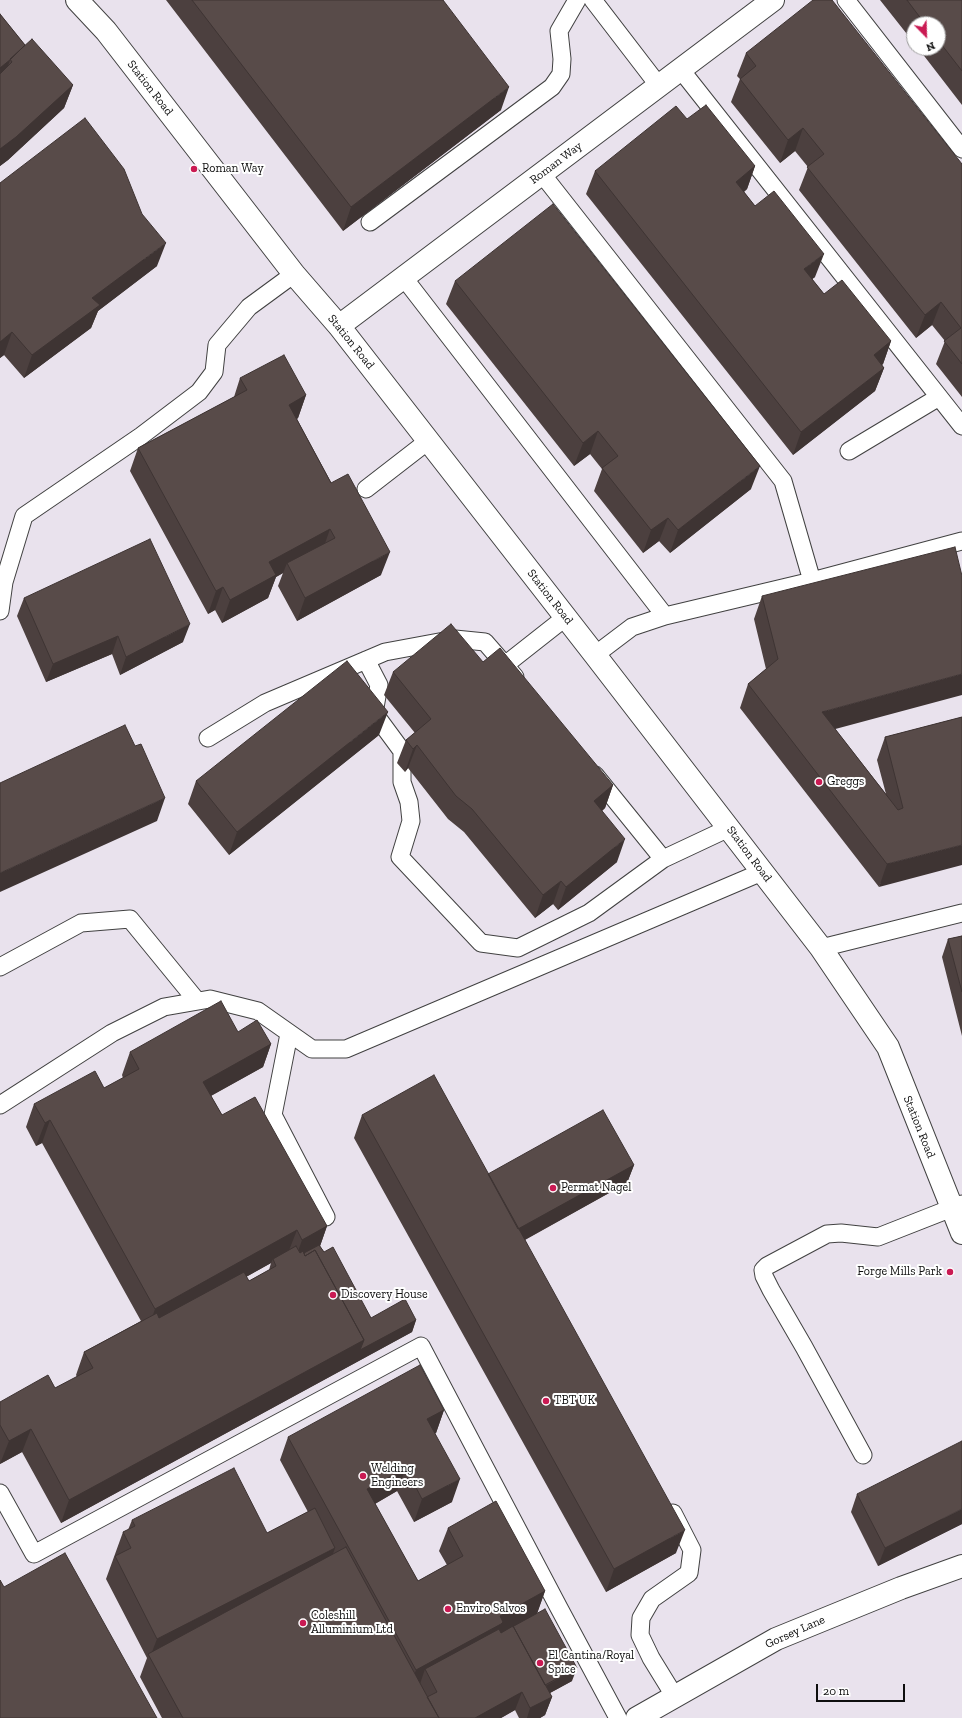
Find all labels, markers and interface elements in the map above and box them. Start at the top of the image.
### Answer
north arrow [906,16,946,56]
text: N [924,39,937,54]
street label: Station Road [124,58,176,118]
street label: Roman Way [527,139,585,187]
place label: Roman Way [202,162,264,176]
marker: Roman Way [189,164,199,174]
street label: Station Road [325,312,377,372]
street label: Station Road [524,567,576,627]
place label: Greggs [827,775,864,789]
marker: Greggs [814,777,824,787]
street label: Station Road [723,823,775,885]
street label: Station Road [900,1094,938,1160]
place label: Permat Nagel [561,1181,631,1195]
marker: Permat Nagel [548,1183,558,1193]
place label: Forge Mills Park [857,1265,942,1279]
marker: Forge Mills Park [945,1267,955,1277]
place label: Discovery House [341,1288,428,1302]
marker: Discovery House [328,1290,338,1300]
place label: TBT UK [554,1394,595,1408]
marker: TBT UK [541,1396,551,1406]
place label: Welding Engineers [371,1462,423,1490]
marker: Welding Engineers [358,1471,368,1481]
place label: Enviro Salvos [456,1602,526,1616]
marker: Enviro Salvos [443,1604,453,1614]
place label: Coleshill Alluminium Ltd [311,1609,393,1637]
street label: Gorsey Lane [763,1612,827,1652]
marker: Coleshill Alluminium Ltd [298,1618,308,1628]
place label: El Cantina/Royal Spice [548,1649,634,1677]
marker: El Cantina/Royal Spice [535,1658,545,1668]
scale bar [818,1676,907,1702]
text: 20 m [823,1684,849,1698]

